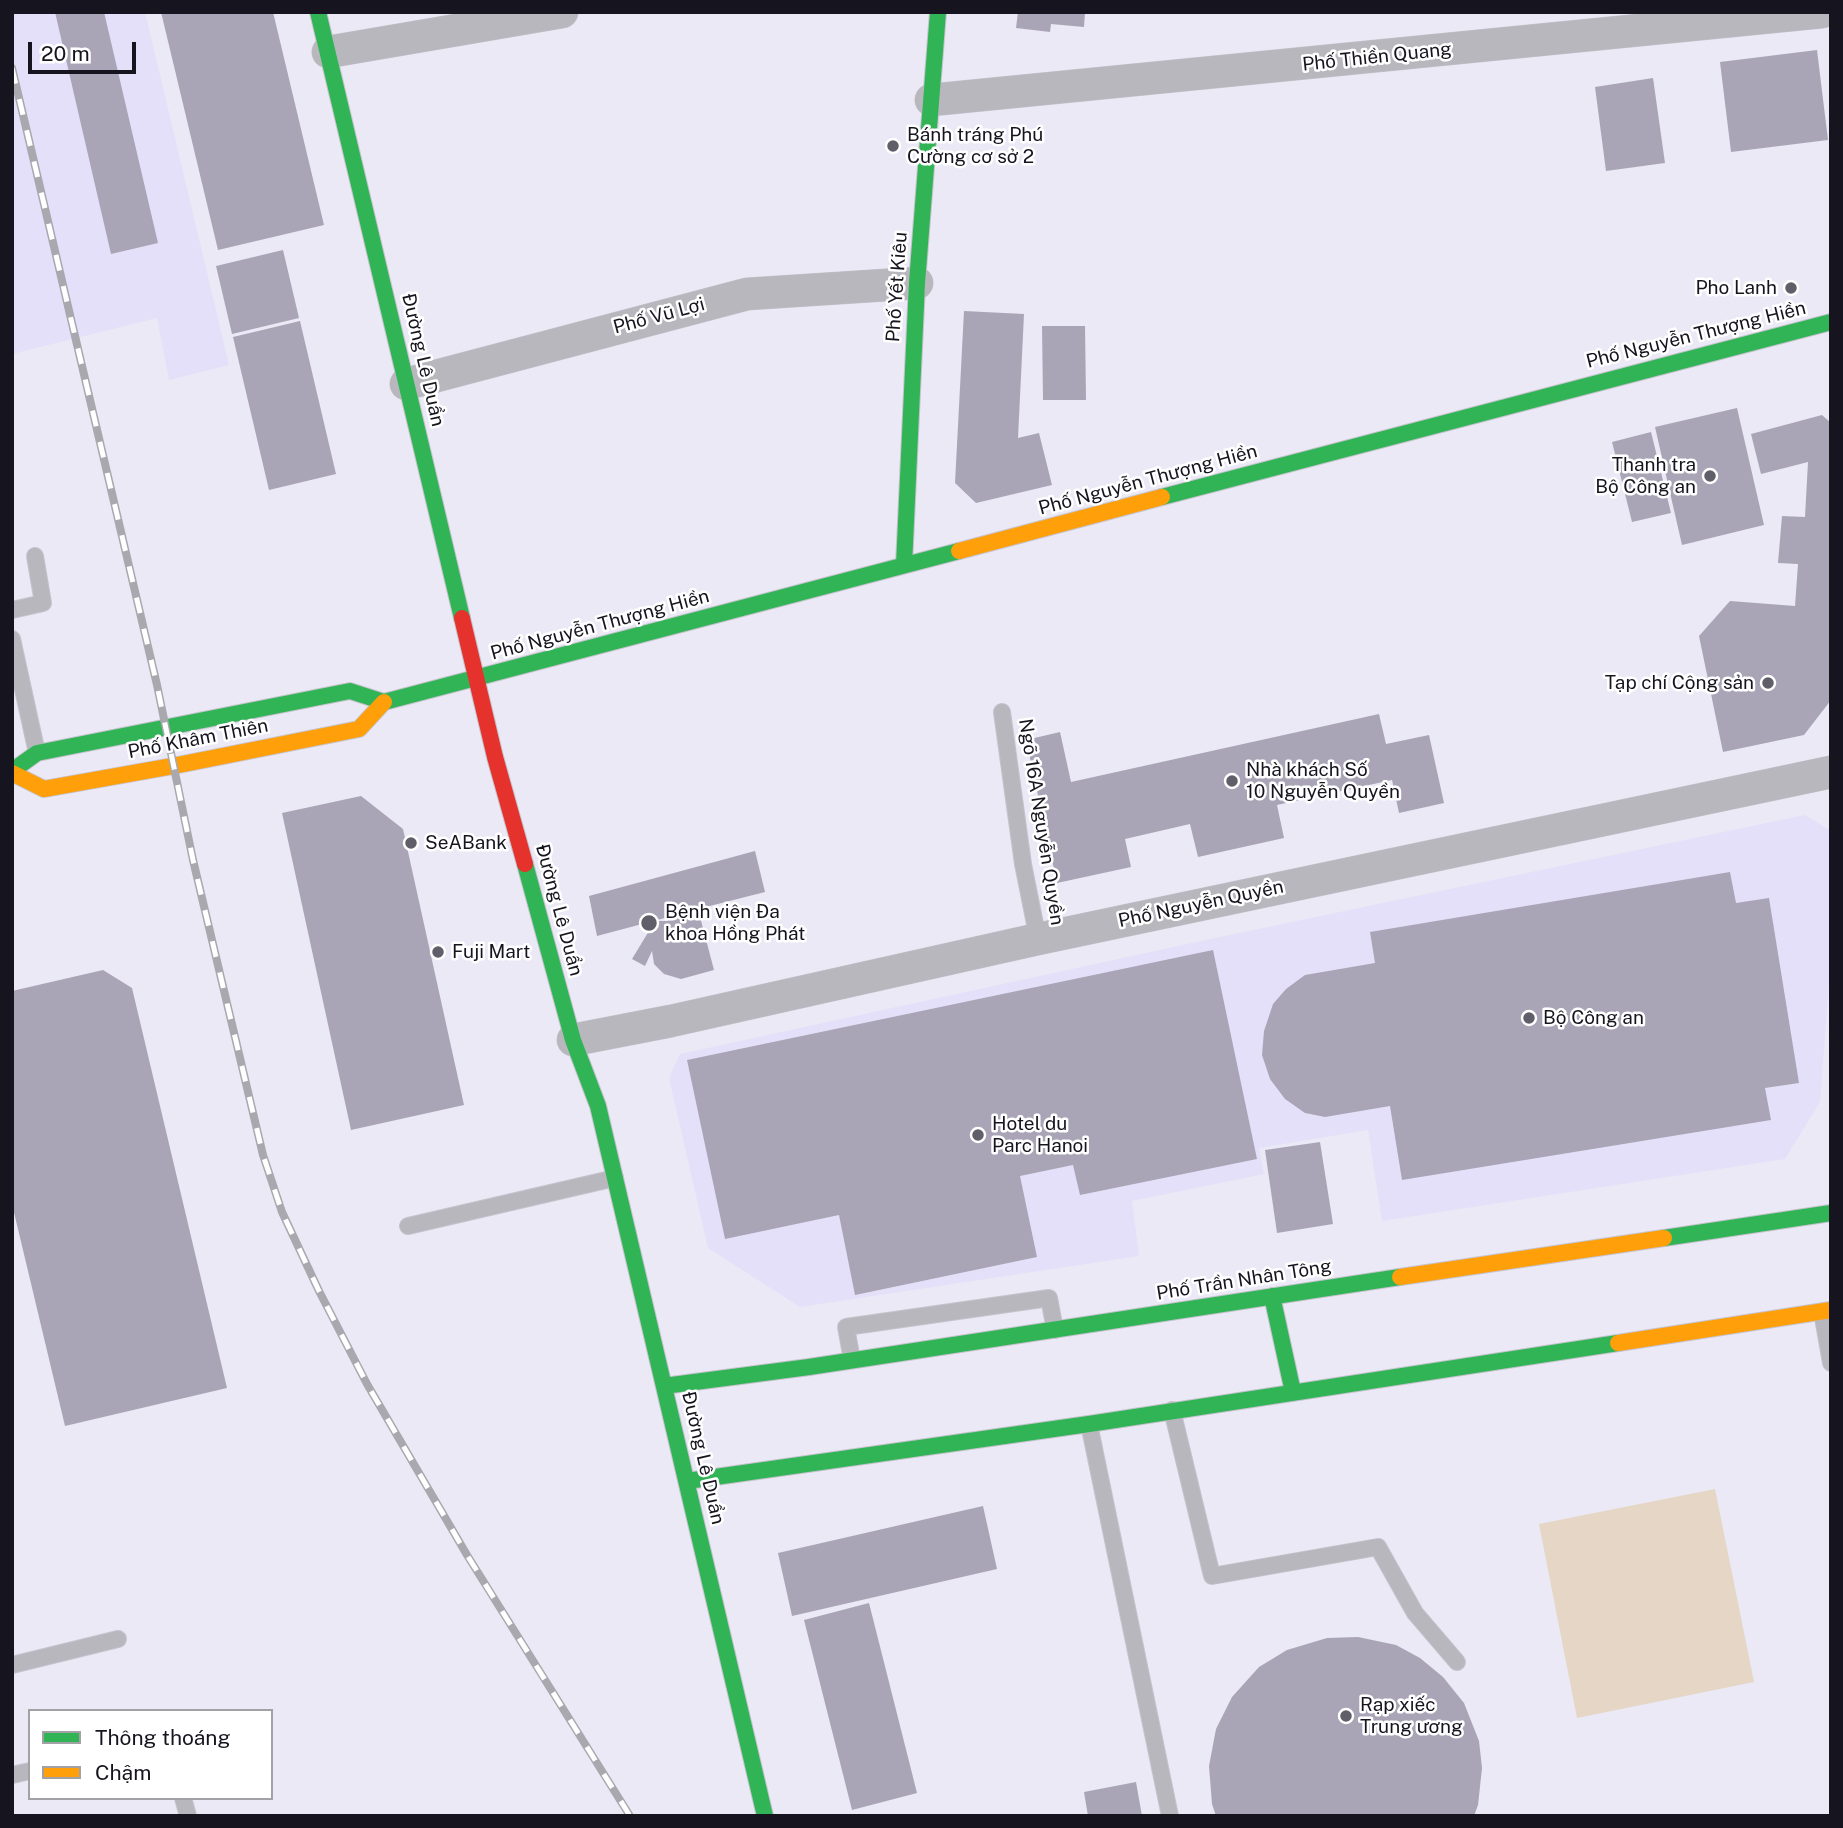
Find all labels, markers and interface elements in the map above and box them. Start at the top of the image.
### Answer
scale bar [32,28,140,72]
street label: Phố Thiền Quang [1301,38,1453,76]
text: 20 m [41,41,90,66]
place label: Bánh tráng Phú Cường cơ sở 2 [907,124,1043,168]
marker: Bánh tráng Phú Cường cơ sở 2 [885,138,901,154]
street label: Phố Yết Kiêu [882,231,912,343]
place label: Pho Lanh [1696,277,1777,299]
marker: Pho Lanh [1783,280,1799,296]
street label: Đường Lê Duẩn [397,291,449,429]
street label: Phố Vũ Lợi [611,293,707,339]
street label: Phố Nguyễn Thượng Hiền [1584,297,1808,373]
street label: Phố Nguyễn Thượng Hiền [1036,440,1260,520]
place label: Thanh tra Bộ Công an [1595,454,1696,498]
marker: Thanh tra Bộ Công an [1702,468,1718,484]
street label: Phố Nguyễn Thượng Hiền [488,585,712,665]
place label: Tạp chí Cộng sản [1605,672,1754,694]
marker: Tạp chí Cộng sản [1760,675,1776,691]
street label: Phố Khâm Thiên [126,714,270,764]
street label: Ngõ 16A Nguyễn Quyền [1013,717,1069,927]
place label: Nhà khách Số 10 Nguyễn Quyền [1246,759,1400,803]
marker: Nhà khách Số 10 Nguyễn Quyền [1224,773,1240,789]
place label: SeABank [425,832,507,854]
marker: SeABank [403,835,419,851]
street label: Đường Lê Duẩn [530,841,588,979]
street label: Phố Nguyễn Quyền [1116,875,1286,933]
place label: Bệnh viện Đa khoa Hồng Phát [665,901,805,945]
marker: Bệnh viện Đa khoa Hồng Phát [639,913,659,933]
place label: Fuji Mart [452,941,530,963]
marker: Fuji Mart [430,944,446,960]
place label: Bộ Công an [1543,1007,1644,1029]
marker: Bộ Công an [1521,1010,1537,1026]
place label: Hotel du Parc Hanoi [992,1113,1088,1157]
marker: Hotel du Parc Hanoi [970,1127,986,1143]
street label: Phố Trần Nhân Tông [1155,1255,1333,1305]
street label: Đường Lê Duẩn [677,1389,729,1527]
place label: Rạp xiếc Trung ương [1360,1694,1463,1738]
marker: Rạp xiếc Trung ương [1338,1708,1354,1724]
legend [28,1709,273,1800]
text: Thông thoáng [95,1725,231,1750]
text: Chậm [95,1760,151,1785]

